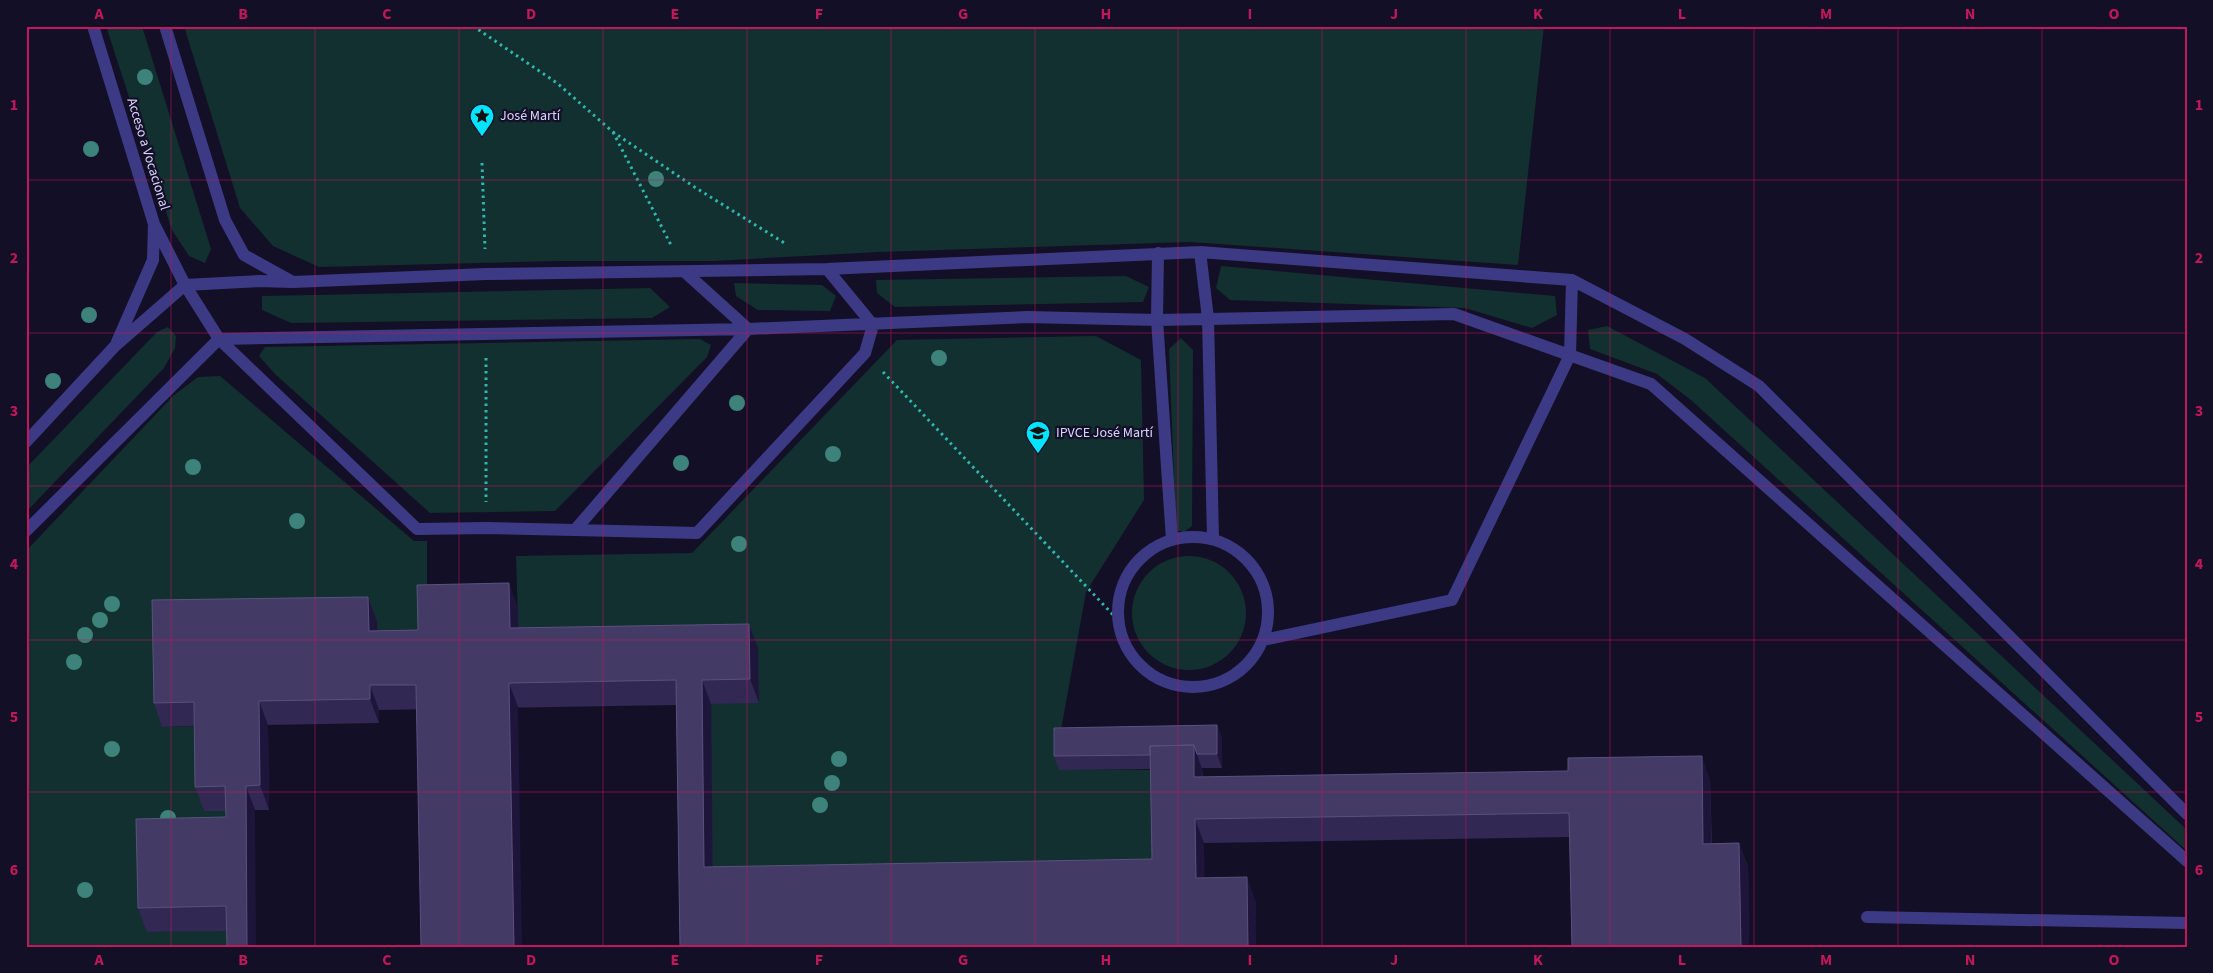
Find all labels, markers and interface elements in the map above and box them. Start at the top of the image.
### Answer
text: A [93,3,104,25]
text: B [238,3,248,25]
text: C [382,3,392,25]
text: D [526,3,536,25]
text: E [671,3,679,25]
text: F [815,3,823,25]
text: G [958,3,968,25]
text: H [1101,3,1111,25]
text: I [1248,3,1252,25]
text: J [1390,3,1398,25]
text: K [1533,3,1543,25]
text: L [1678,3,1686,25]
text: M [1820,3,1832,25]
text: N [1965,3,1975,25]
text: O [2109,3,2120,25]
text: 1 [10,94,18,116]
text: 1 [2195,94,2203,116]
street label: Acceso a Vocacional [121,95,175,213]
place icon: José Martí [469,103,495,137]
place label: José Martí [500,106,561,126]
text: 2 [10,247,18,269]
text: 2 [2195,247,2203,269]
text: 3 [10,400,18,422]
text: 3 [2195,400,2203,422]
school or university icon: IPVCE José Martí [1025,420,1051,454]
place label: IPVCE José Martí [1056,423,1154,443]
text: 4 [10,553,19,575]
text: 4 [2195,553,2204,575]
text: 5 [10,706,18,728]
text: 5 [2195,706,2203,728]
text: 6 [10,859,18,881]
text: 6 [2195,859,2203,881]
text: A [93,949,104,971]
text: B [238,949,248,971]
text: C [382,949,392,971]
text: D [526,949,536,971]
text: E [671,949,679,971]
text: F [815,949,823,971]
text: G [958,949,968,971]
text: H [1101,949,1111,971]
text: I [1248,949,1252,971]
text: J [1390,949,1398,971]
text: K [1533,949,1543,971]
text: L [1678,949,1686,971]
text: M [1820,949,1832,971]
text: N [1965,949,1975,971]
text: O [2109,949,2120,971]

